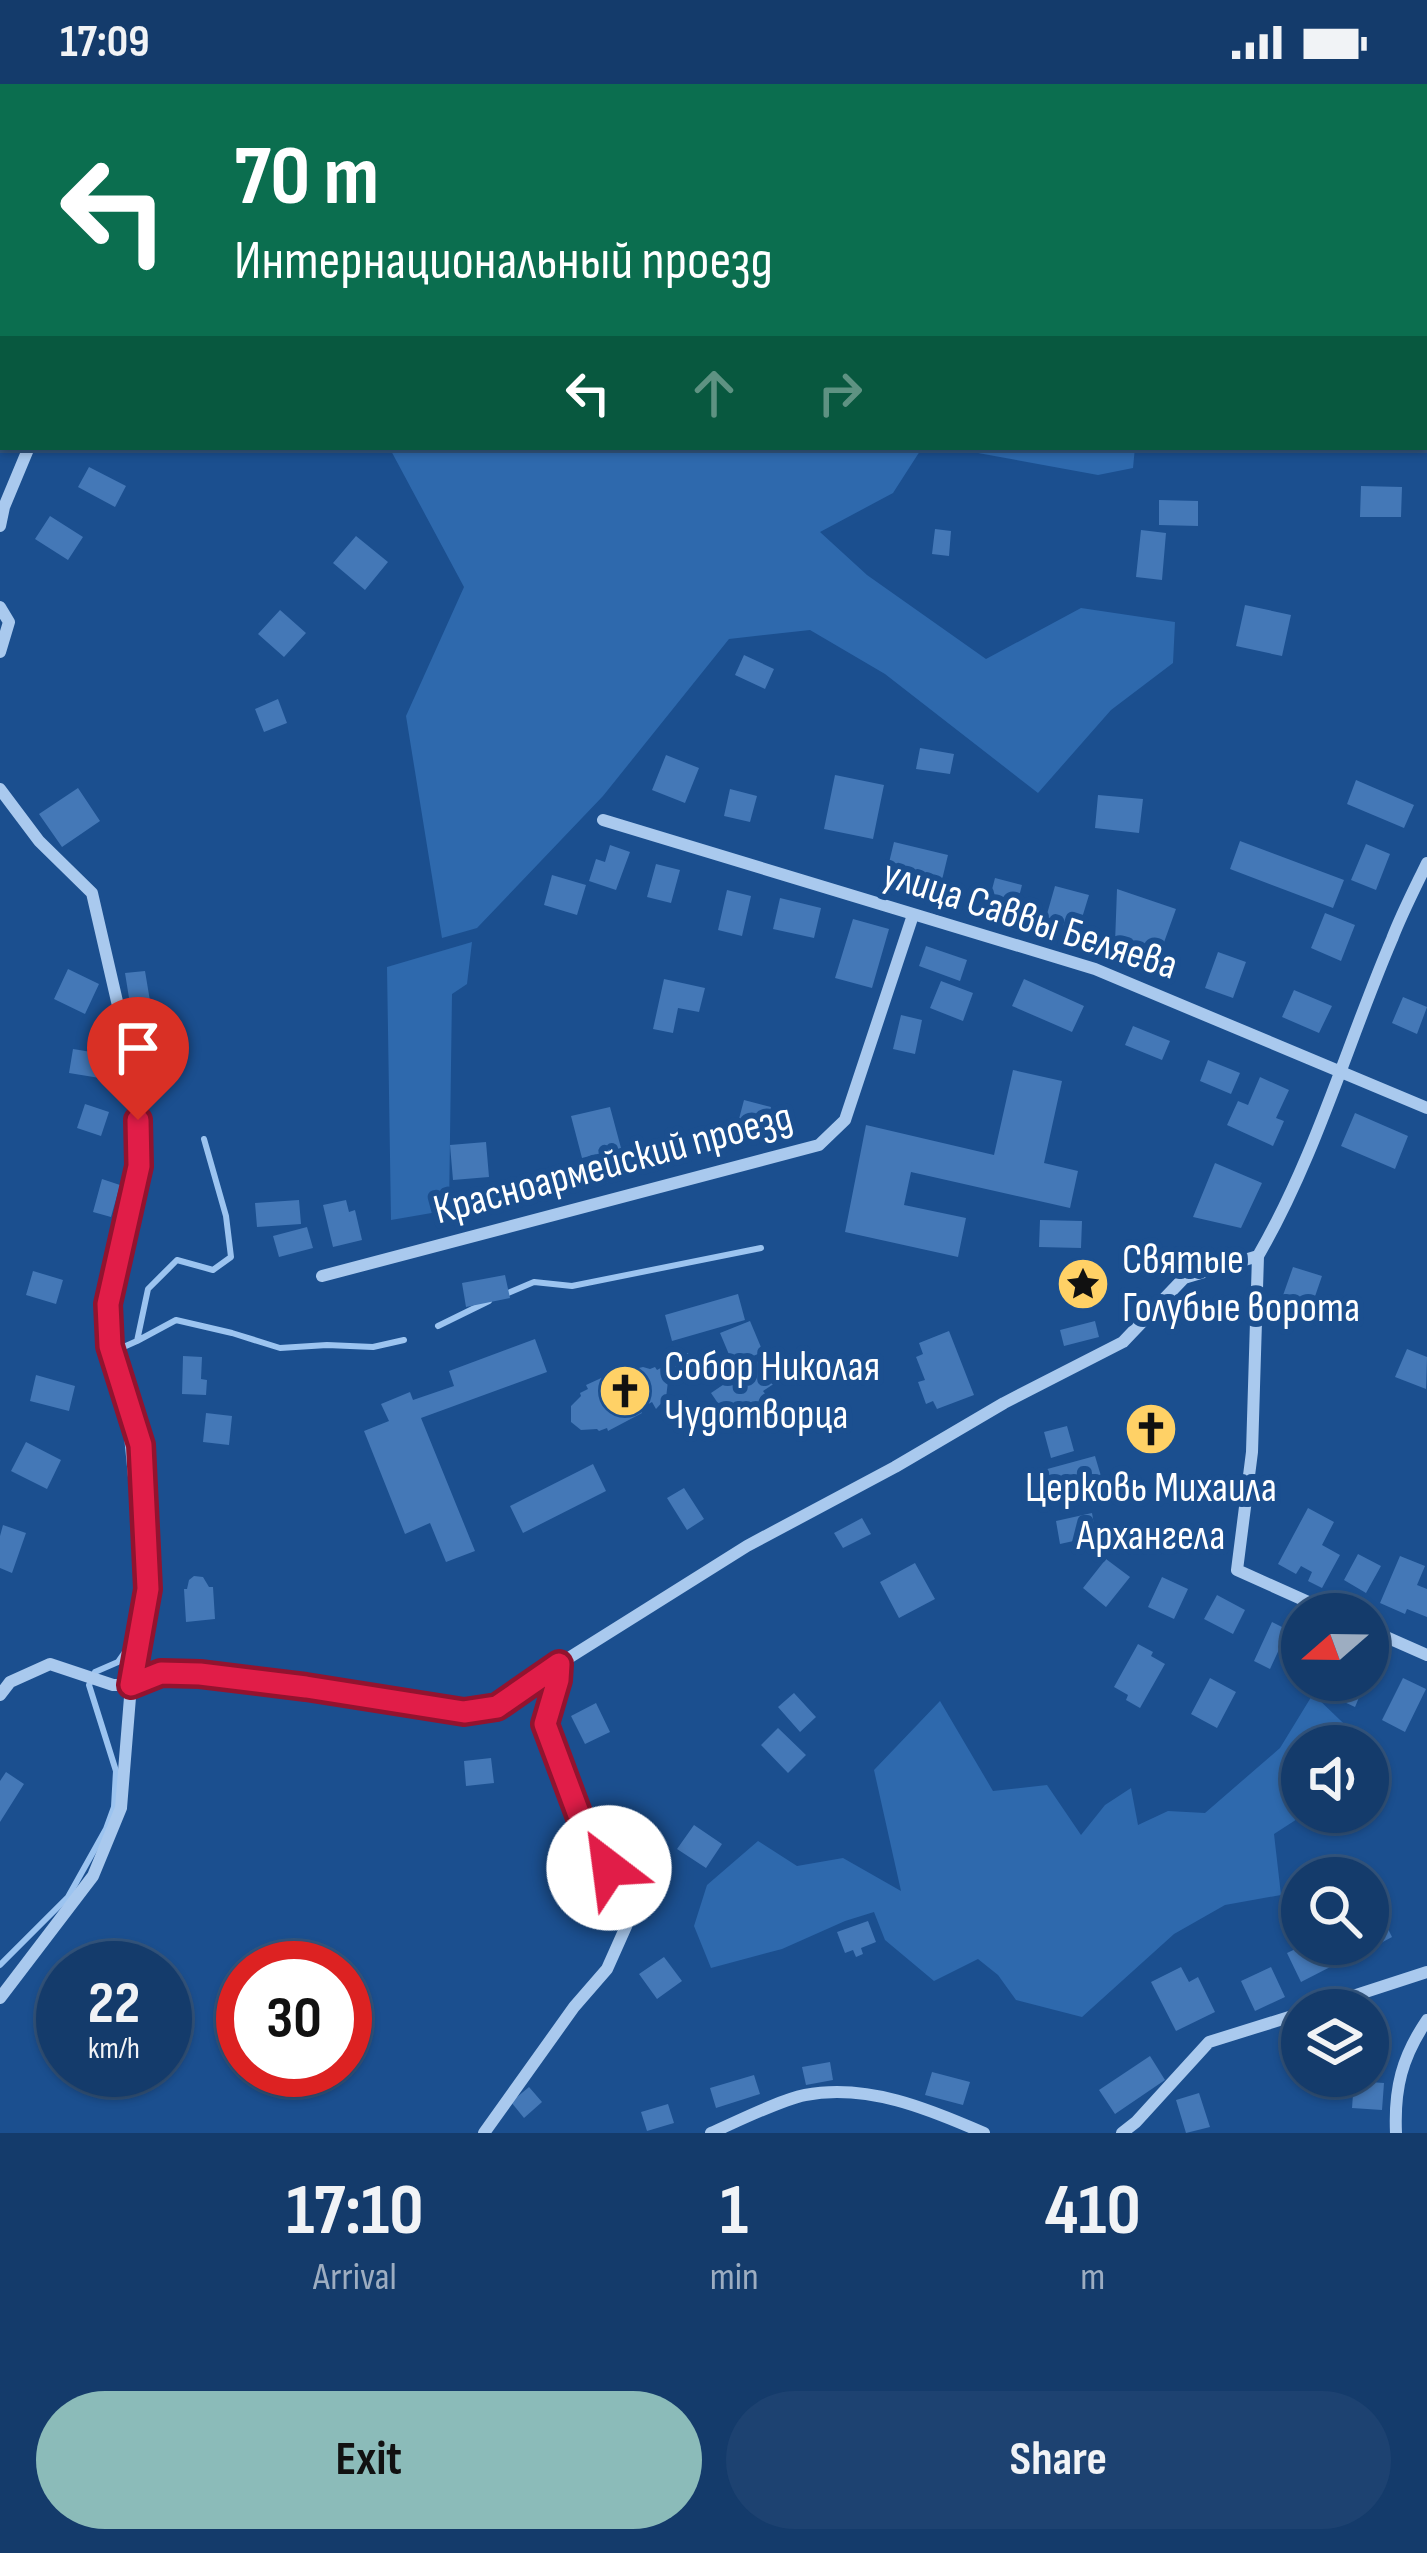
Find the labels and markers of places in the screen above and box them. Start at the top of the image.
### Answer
pin [87,997,189,1120]
place label: Святые Голубые ворота [1122,1235,1360,1334]
place icon: Святые Голубые ворота [1055,1256,1111,1312]
place label: Собор Николая Чудотворца [664,1342,880,1441]
church icon: Собор Николая Чудотворца [597,1363,653,1419]
church icon: Церковь Михаила Архангела [1123,1401,1179,1457]
place label: Церковь Михаила Архангела [1025,1463,1277,1562]

